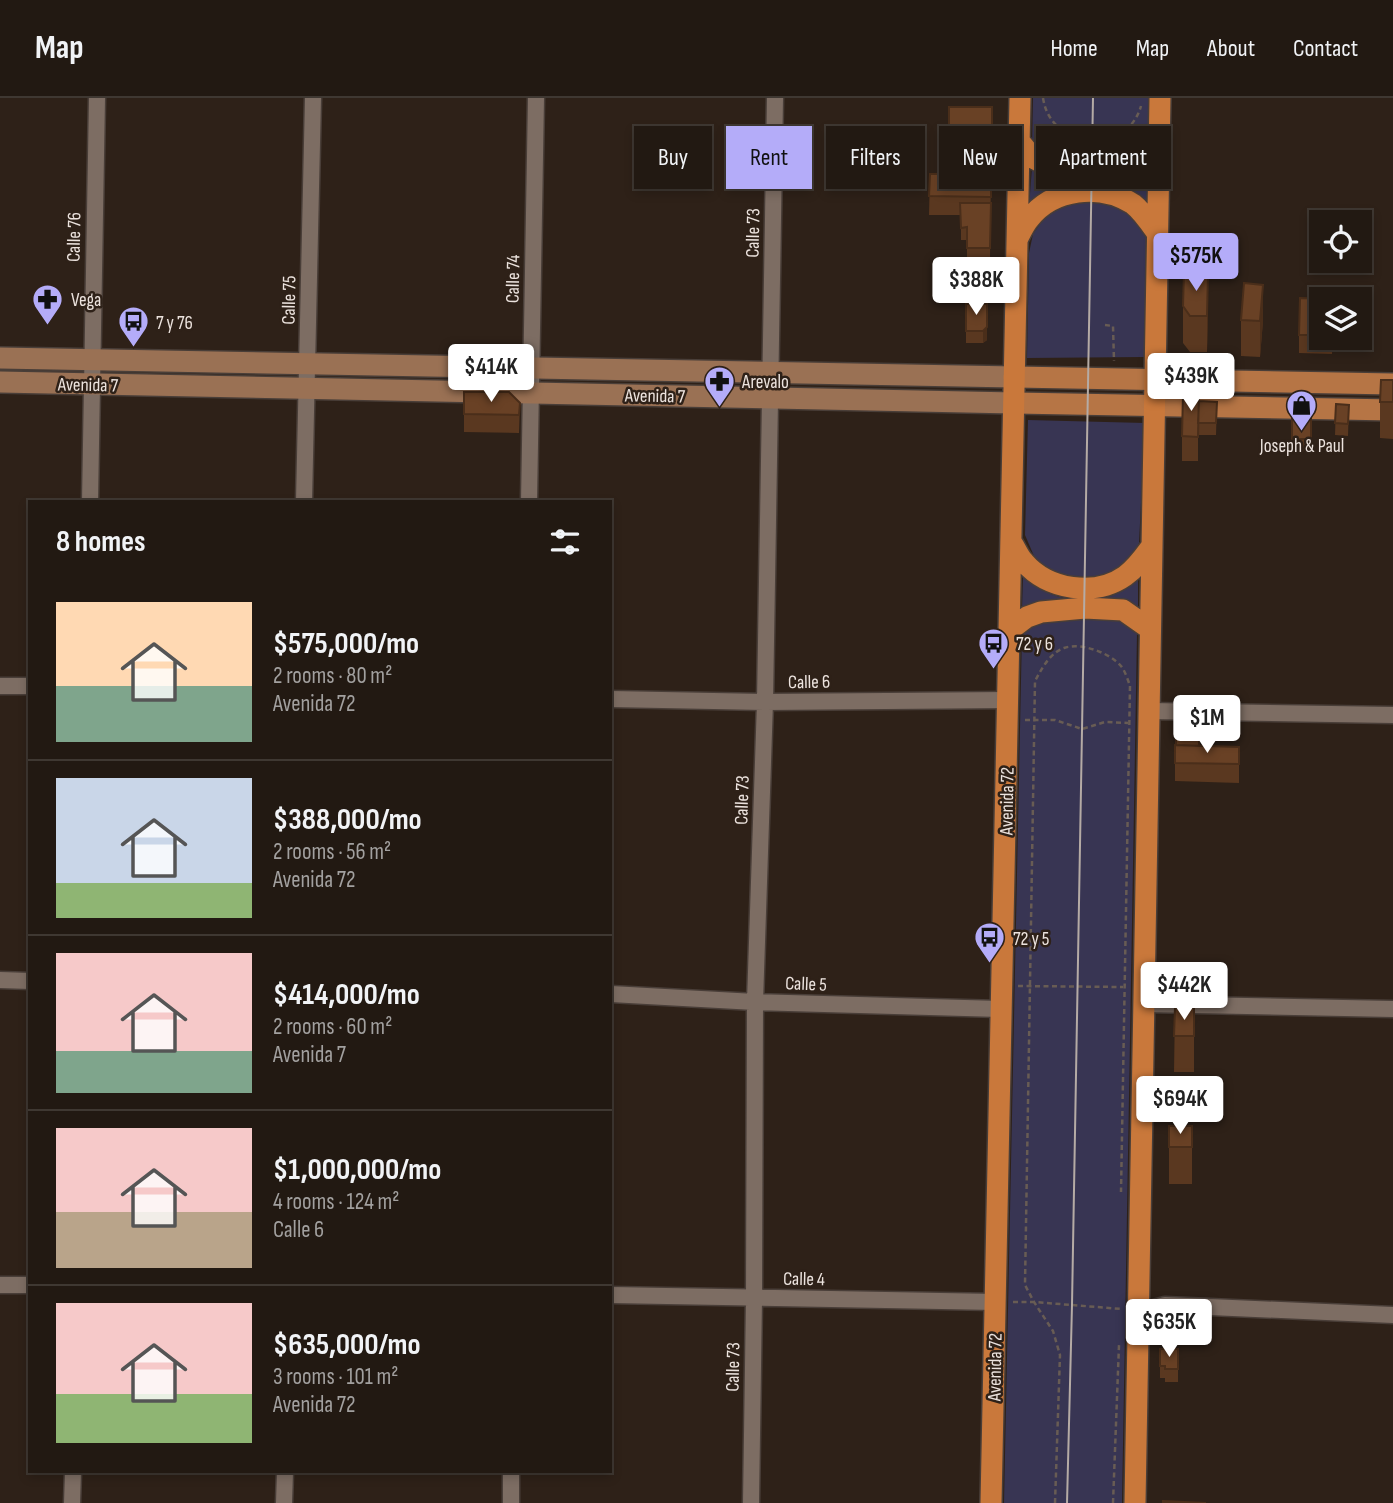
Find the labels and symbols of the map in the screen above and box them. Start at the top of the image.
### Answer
street label: Calle 73 [742,208,765,258]
street label: Calle 76 [63,212,86,262]
pin: $575K [1147,234,1245,293]
street label: Calle 74 [502,255,525,303]
pin: $388K [927,258,1025,317]
street label: Calle 75 [278,275,301,325]
pharmacy icon: Vega [31,282,65,326]
place label: Vega [71,289,101,312]
bus stop icon: 7 y 76 [116,305,150,349]
place label: 7 y 76 [156,312,193,335]
pin: $414K [442,344,540,404]
pin: $439K [1142,354,1240,413]
pharmacy icon: Arevalo [702,364,736,408]
place label: Arevalo [741,371,789,394]
street label: Avenida 7 [57,373,119,398]
street label: Avenida 7 [624,384,686,409]
shop icon: Joseph & Paul [1285,389,1319,433]
place label: Joseph & Paul [1259,435,1344,458]
bus stop icon: 72 y 6 [976,626,1010,670]
place label: 72 y 6 [1016,633,1053,656]
street label: Calle 6 [788,671,830,694]
pin: $1M [1173,696,1241,755]
street label: Avenida 72 [995,767,1020,836]
street label: Calle 73 [730,775,755,825]
bus stop icon: 72 y 5 [973,921,1007,965]
place label: 72 y 5 [1013,928,1049,951]
pin: $442K [1135,962,1233,1022]
street label: Calle 5 [785,972,827,997]
pin: $694K [1131,1076,1229,1136]
street label: Calle 4 [783,1268,825,1291]
pin: $635K [1120,1300,1218,1359]
street label: Avenida 72 [983,1333,1008,1402]
street label: Calle 73 [722,1342,745,1392]

